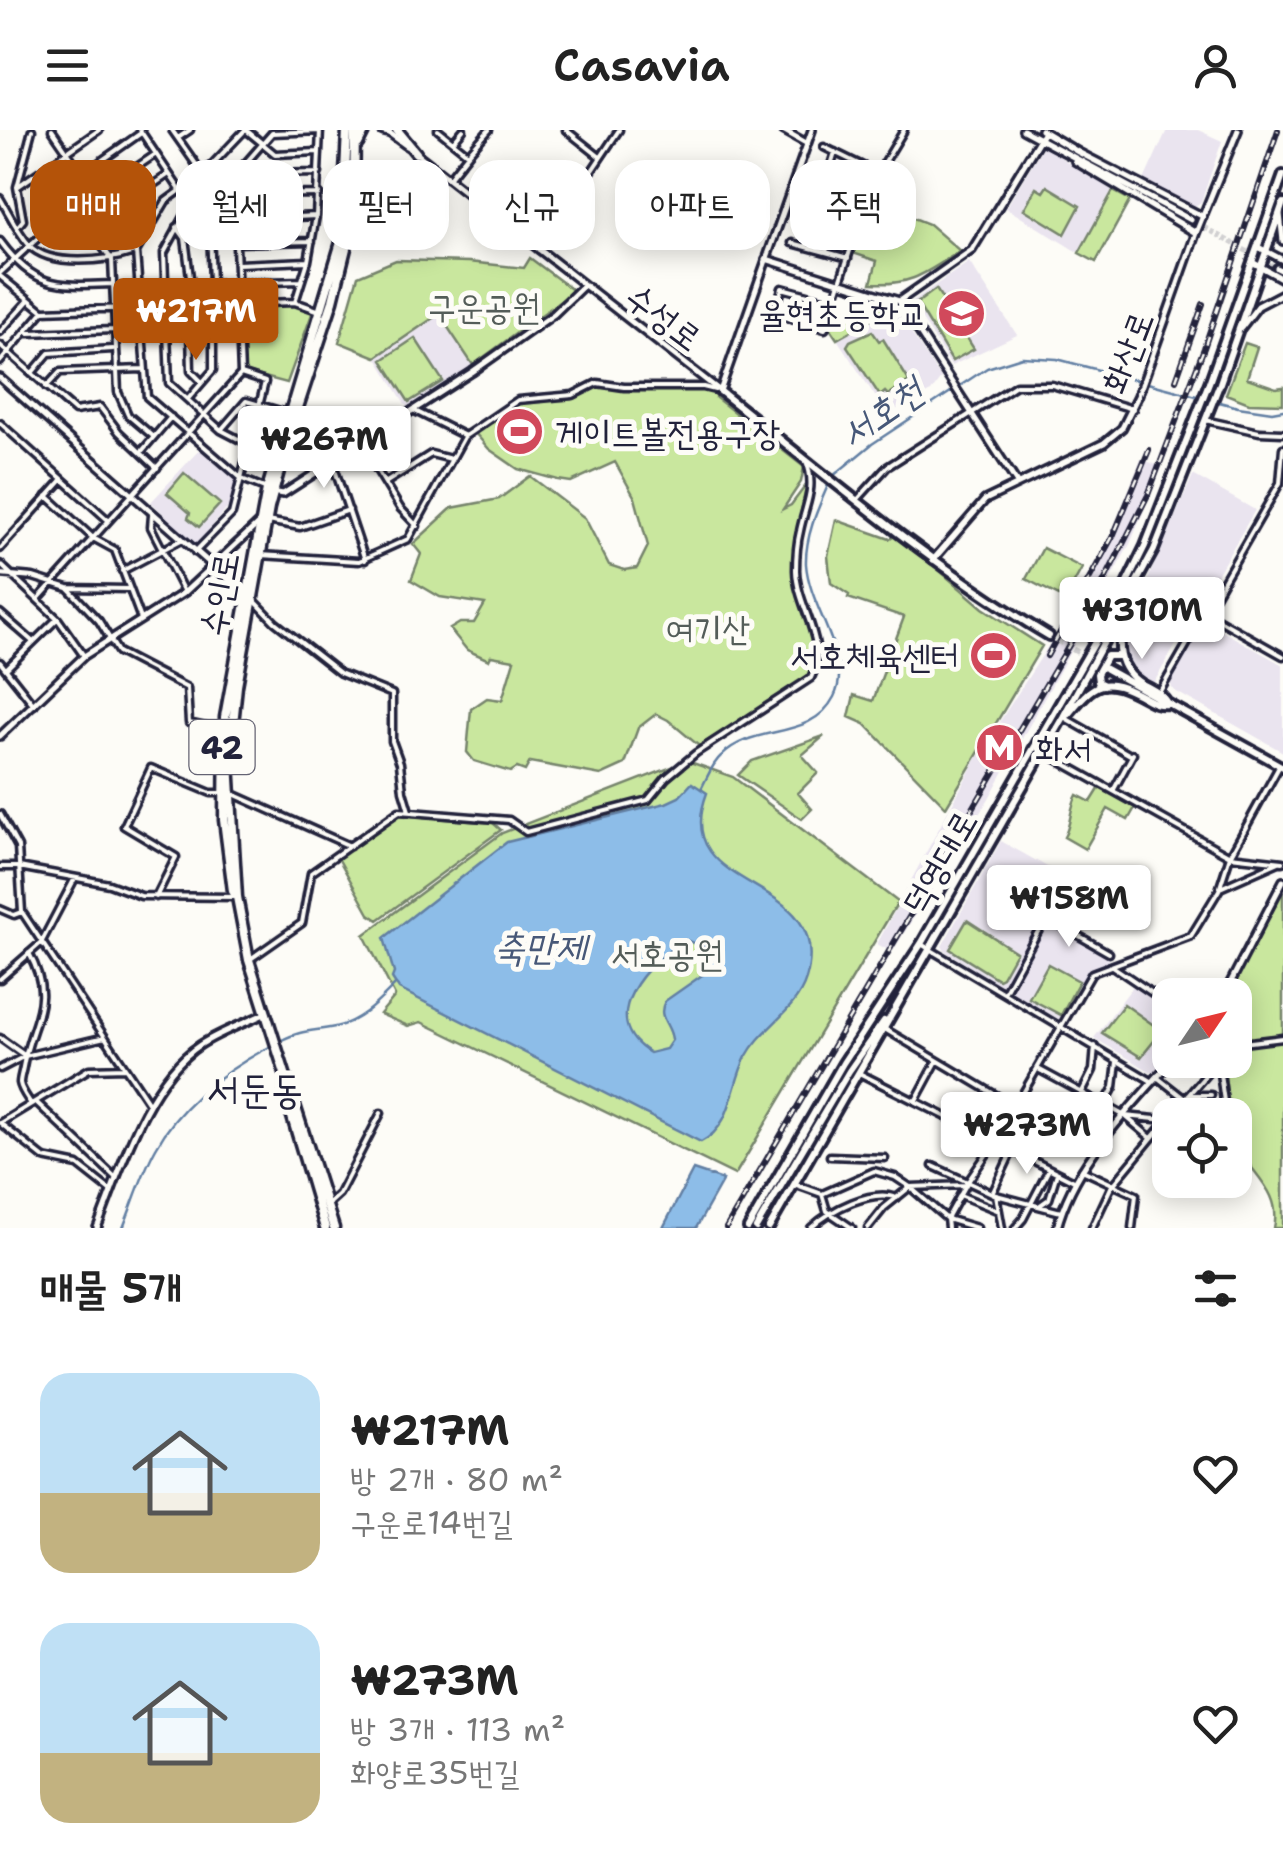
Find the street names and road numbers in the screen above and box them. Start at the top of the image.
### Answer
street label: 수성로 [616,273,712,361]
street label: 화산로 [1090,304,1164,400]
street label: 수인로 [189,548,249,640]
road number: 42 [190,720,254,774]
street label: 덕영대로 [890,801,988,923]

